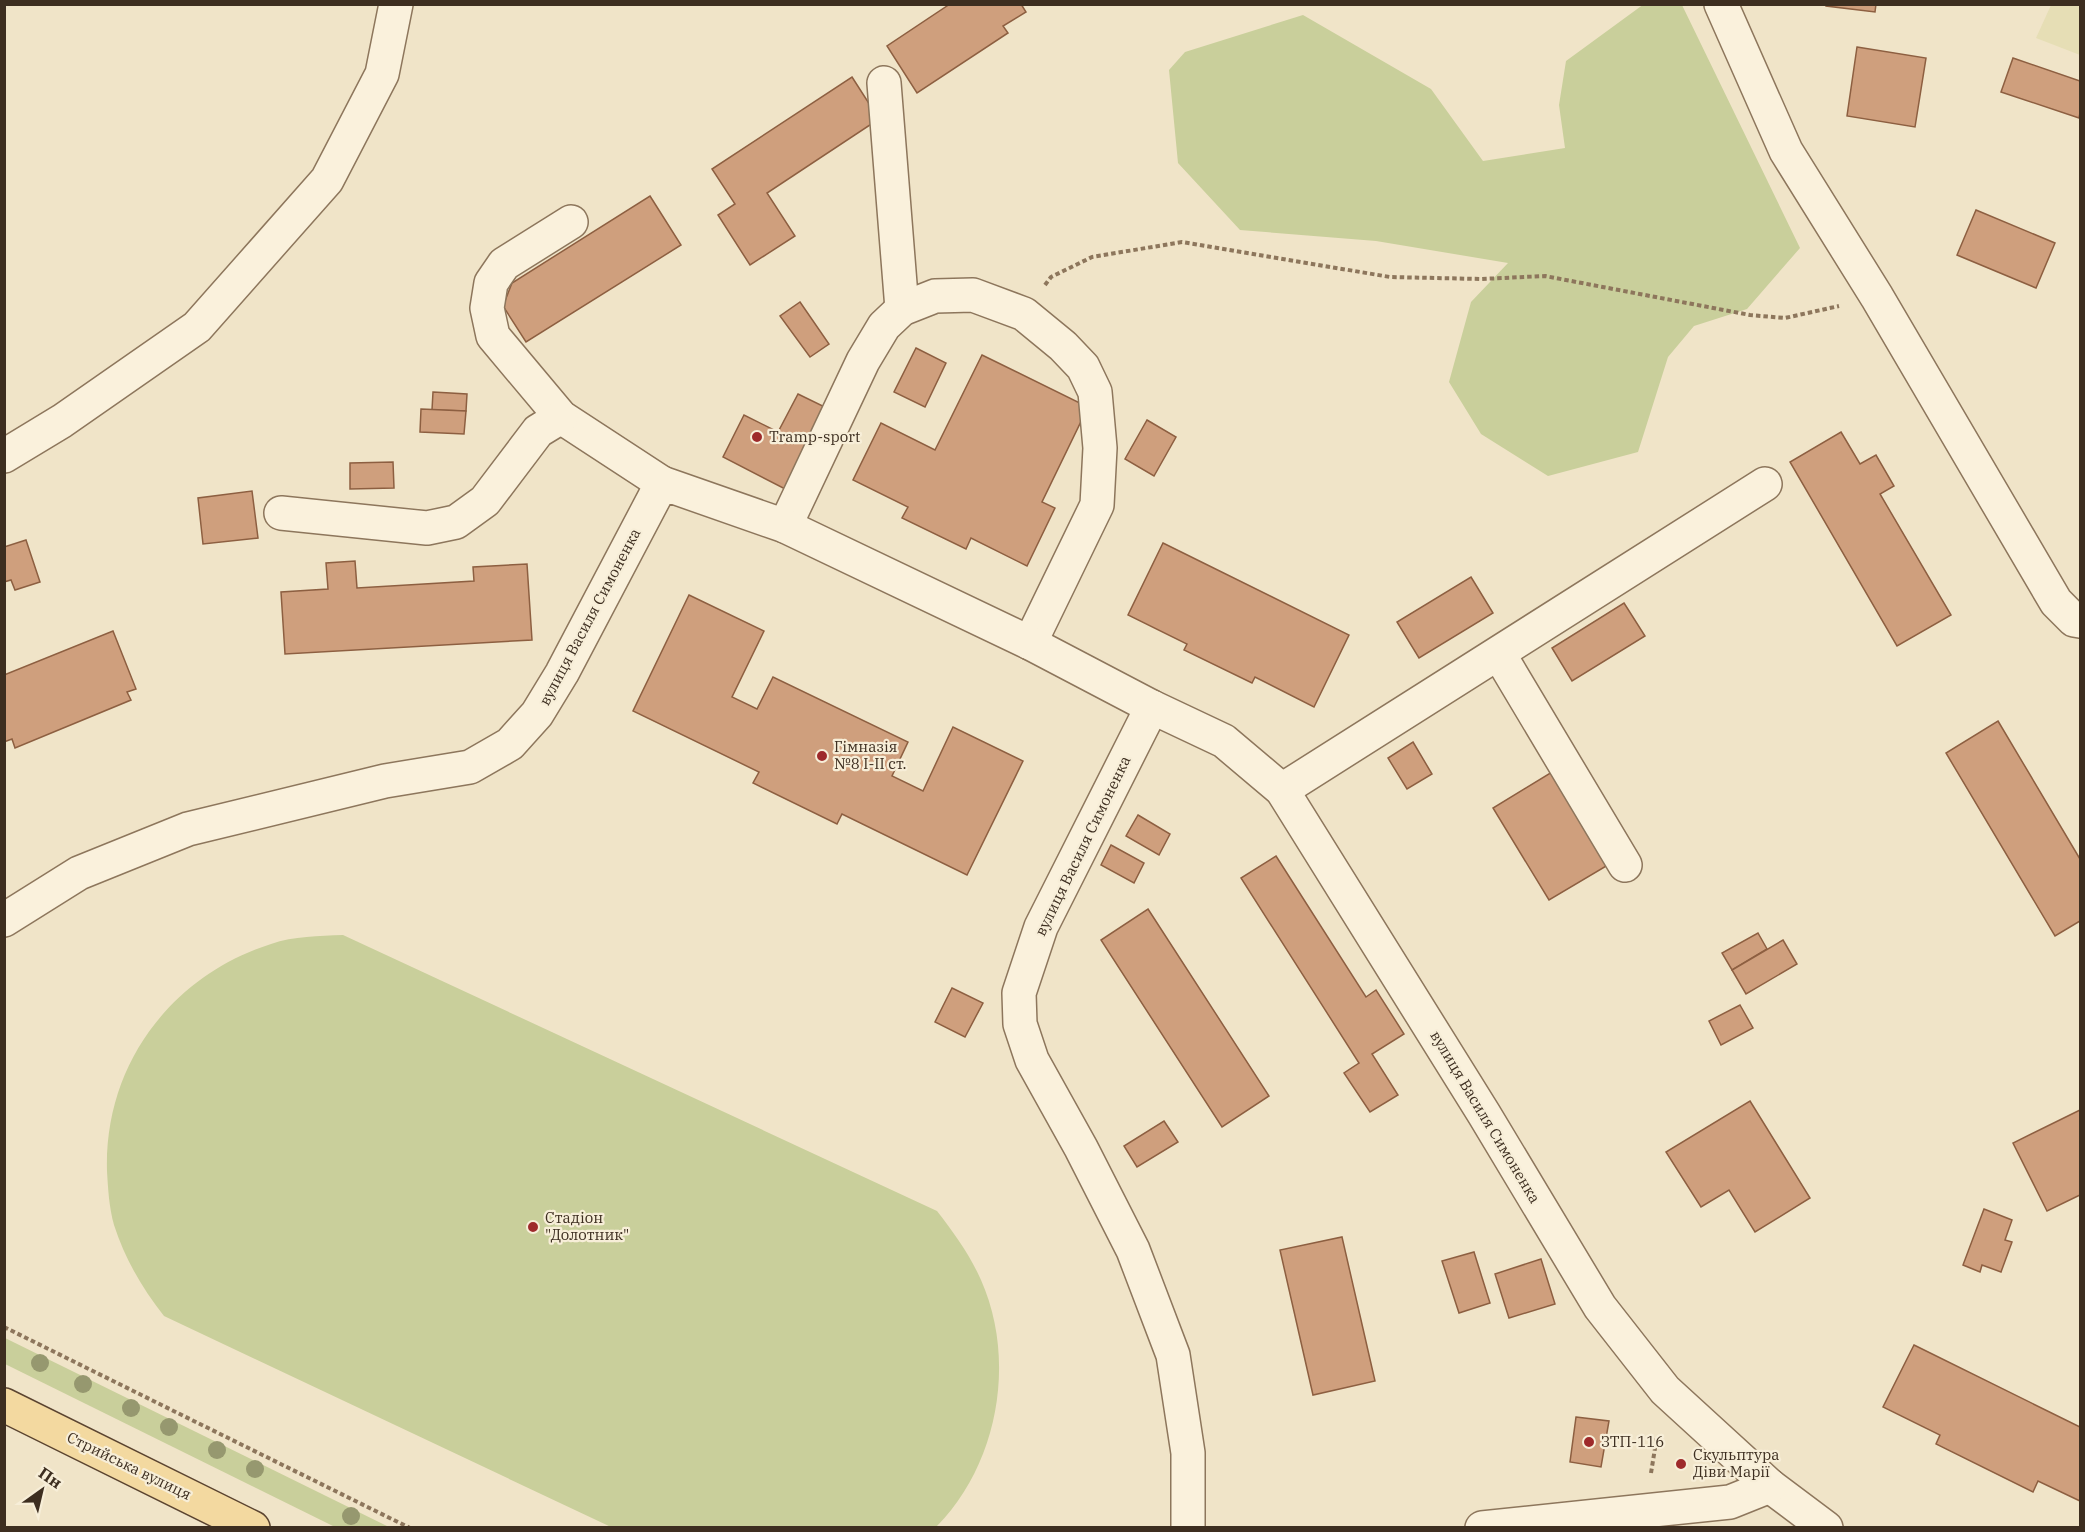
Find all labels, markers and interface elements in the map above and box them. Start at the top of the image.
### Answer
place label: Tramp-sport [769,427,860,446]
marker: Tramp-sport [750,430,764,444]
street label: вулиця Василя Симоненка [535,525,644,709]
place label: Гімназія №8 I-II ст. [834,737,907,773]
marker: Гімназія №8 I-II ст. [815,749,829,763]
street label: вулиця Василя Симоненка [1031,753,1134,939]
street label: вулиця Василя Симоненка [1426,1027,1545,1206]
place label: Стадіон "Долотник" [545,1208,629,1244]
marker: Стадіон "Долотник" [526,1220,540,1234]
street label: Стрийська вулиця [64,1427,195,1504]
place label: ЗТП-116 [1601,1432,1664,1451]
marker: ЗТП-116 [1582,1435,1596,1449]
place label: Скульптура Діви Марії [1693,1445,1780,1481]
marker: Скульптура Діви Марії [1674,1457,1688,1471]
north arrow [12,1460,72,1520]
text: Пн [35,1463,66,1493]

